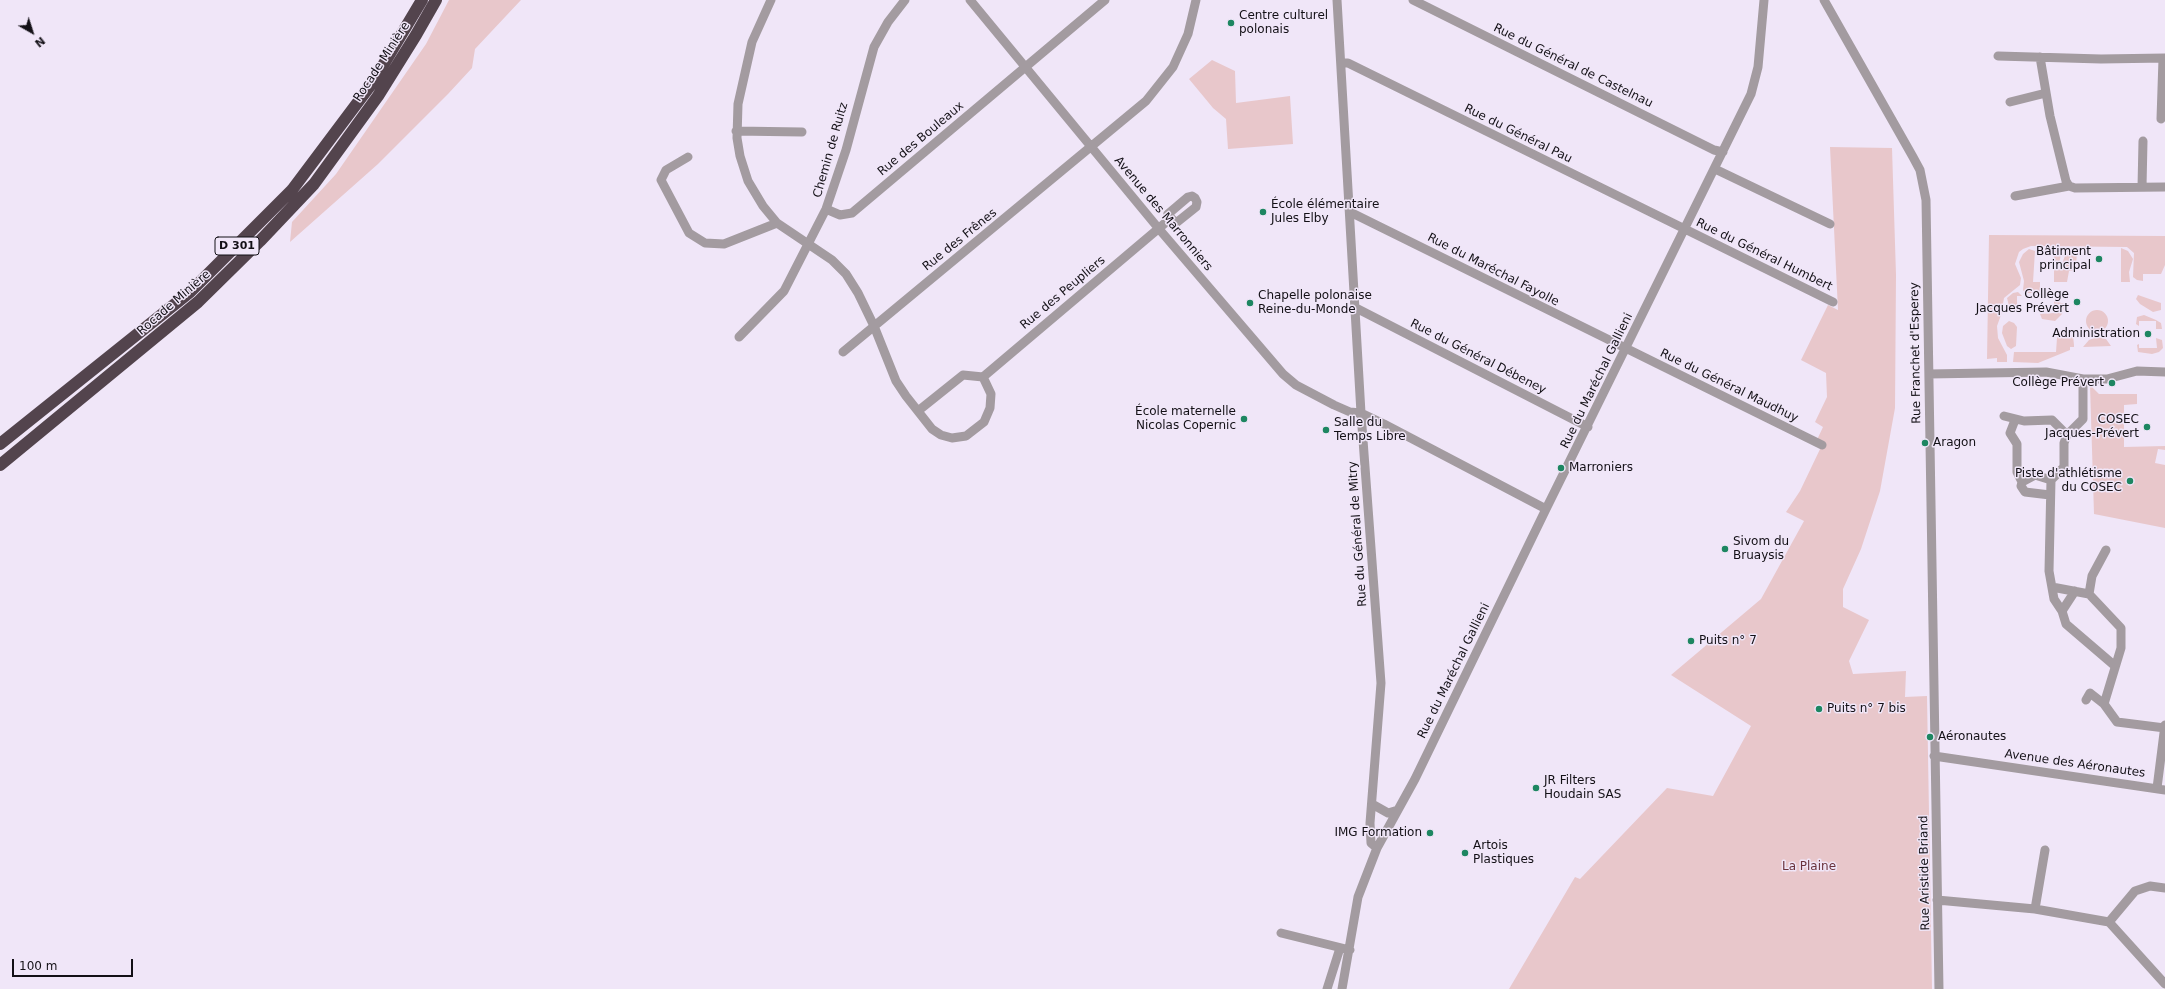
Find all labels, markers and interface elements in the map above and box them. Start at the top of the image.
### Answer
place label: Centre culturel polonais [1239,9,1328,37]
north arrow [12,12,52,52]
marker: Centre culturel polonais [1226,18,1236,28]
street label: Rocade Minière [351,20,413,104]
street label: Rue du Général de Castelnau [1491,21,1655,111]
text: N [32,34,48,50]
street label: Rue des Bouleaux [875,99,967,179]
street label: Chemin de Ruitz [811,101,851,199]
street label: Rue du Général Pau [1462,102,1574,166]
street label: Avenue des Marronniers [1111,154,1215,274]
place label: École élémentaire Jules Elby [1271,198,1379,226]
street label: Rue des Frênes [920,206,1000,274]
marker: École élémentaire Jules Elby [1258,207,1268,217]
street label: Rue du Général Humbert [1694,216,1834,294]
street label: Rue du Maréchal Fayolle [1425,230,1561,310]
road number: D 301 [215,237,259,255]
place label: Bâtiment principal [2036,245,2091,273]
street label: Rue des Peupliers [1018,253,1108,333]
marker: Bâtiment principal [2094,254,2104,264]
street label: Rocade Minière [135,267,213,339]
street label: Rue Franchet d'Esperey [1908,282,1924,424]
place label: Collège Jacques Prévert [1976,288,2069,316]
place label: Chapelle polonaise Reine-du-Monde [1258,289,1372,317]
marker: Collège Jacques Prévert [2072,297,2082,307]
marker: Chapelle polonaise Reine-du-Monde [1245,298,1255,308]
street label: Rue du Maréchal Gallieni [1558,311,1636,451]
street label: Rue du Général Débeney [1408,316,1548,398]
place label: Administration [2052,327,2140,341]
marker: Administration [2143,329,2153,339]
street label: Rue du Général Maudhuy [1658,346,1800,426]
place label: Collège Prévert [2012,376,2104,390]
marker: Collège Prévert [2107,378,2117,388]
place label: École maternelle Nicolas Copernic [1135,405,1236,433]
place label: COSEC Jacques-Prévert [2045,413,2139,441]
marker: École maternelle Nicolas Copernic [1239,414,1249,424]
place label: Salle du Temps Libre [1334,416,1406,444]
marker: COSEC Jacques-Prévert [2142,422,2152,432]
marker: Salle du Temps Libre [1321,425,1331,435]
place label: Aragon [1933,436,1976,450]
marker: Aragon [1920,438,1930,448]
street label: Rue du Général de Mitry [1346,461,1370,607]
place label: Marroniers [1569,461,1633,475]
marker: Marroniers [1556,463,1566,473]
place label: Piste d'athlétisme du COSEC [2015,467,2122,495]
marker: Piste d'athlétisme du COSEC [2125,476,2135,486]
place label: Sivom du Bruaysis [1733,535,1789,563]
marker: Sivom du Bruaysis [1720,544,1730,554]
street label: Rue du Maréchal Gallieni [1415,601,1493,741]
place label: Puits n° 7 [1699,634,1757,648]
marker: Puits n° 7 [1686,636,1696,646]
place label: Puits n° 7 bis [1827,702,1906,716]
marker: Puits n° 7 bis [1814,704,1824,714]
place label: Aéronautes [1938,730,2006,744]
marker: Aéronautes [1925,732,1935,742]
street label: Avenue des Aéronautes [2004,747,2146,781]
place label: JR Filters Houdain SAS [1544,774,1621,802]
marker: JR Filters Houdain SAS [1531,783,1541,793]
street label: Rue Aristide Briand [1917,815,1933,931]
place label: IMG Formation [1334,826,1422,840]
marker: IMG Formation [1425,828,1435,838]
place label: Artois Plastiques [1473,839,1534,867]
marker: Artois Plastiques [1460,848,1470,858]
park label: La Plaine [1782,860,1836,874]
scale bar [14,951,135,977]
text: 100 m [19,959,57,973]

